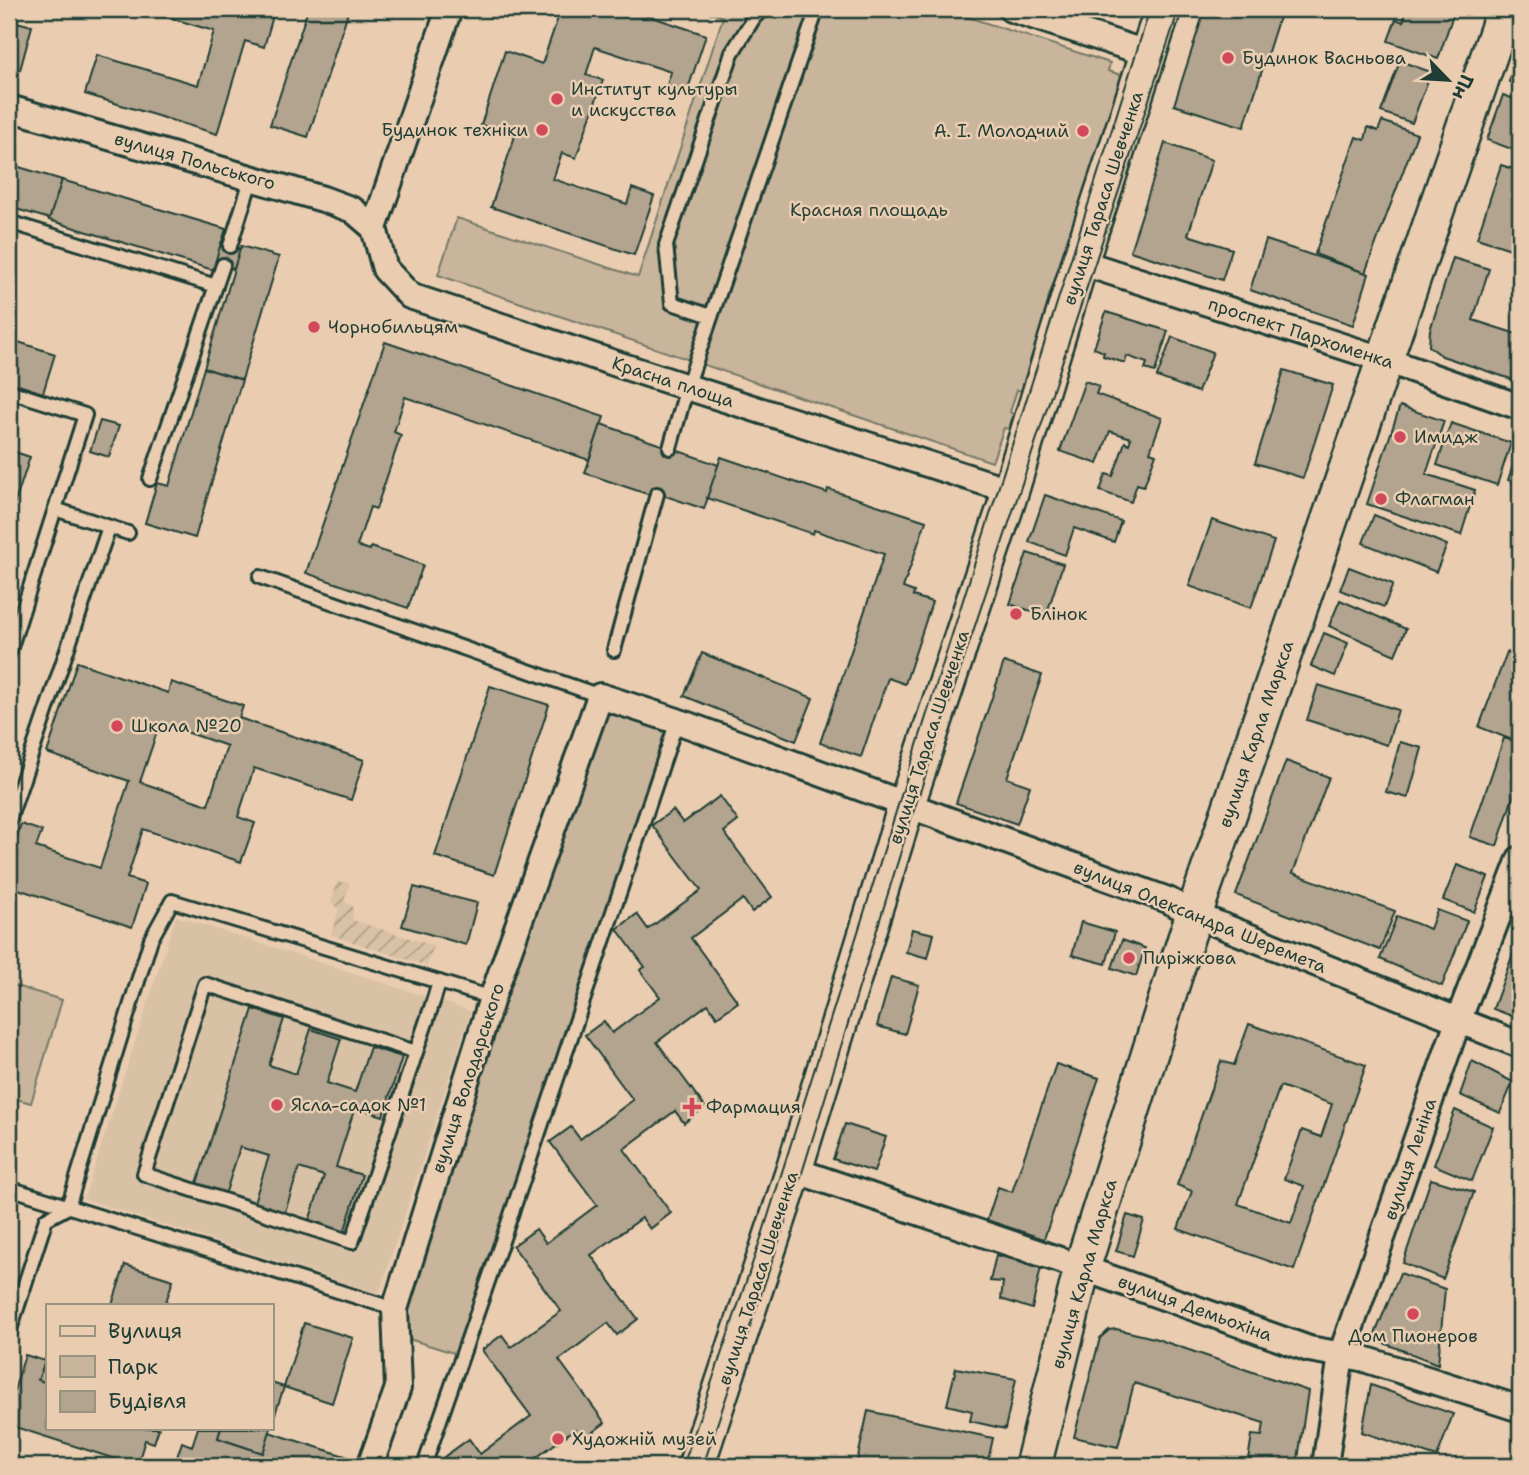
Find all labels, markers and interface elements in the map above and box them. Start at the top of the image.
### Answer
place label: Будинок Васньова [1242,46,1406,70]
north arrow [1414,46,1484,116]
marker: Будинок Васньова [1220,50,1236,66]
text: Пн [1446,70,1480,104]
place label: Институт культуры и искусства [571,77,738,122]
street label: вулиця Тараса Шевченка [1057,88,1149,308]
marker: Институт культуры и искусства [549,91,565,107]
place label: Будинок техніки [381,118,528,142]
place label: А. І. Молодчий [934,119,1069,143]
marker: Будинок техніки [534,122,550,138]
marker: А. І. Молодчий [1075,123,1091,139]
street label: вулиця Польського [112,127,278,195]
park label: Красная площадь [790,198,948,222]
street label: проспект Пархоменка [1205,292,1397,374]
place label: Чорнобильцям [328,315,458,339]
marker: Чорнобильцям [306,319,322,335]
street label: Красна площа [609,351,737,413]
place label: Имидж [1414,425,1478,449]
marker: Имидж [1392,429,1408,445]
place label: Флагман [1395,487,1475,511]
marker: Флагман [1373,491,1389,507]
place label: Блінок [1030,602,1088,626]
marker: Блінок [1008,606,1024,622]
street label: вулиця Тараса Шевченка [883,627,975,847]
street label: вулиця Карла Маркса [1213,637,1299,831]
place label: Школа №20 [131,714,242,738]
marker: Школа №20 [109,718,125,734]
street label: вулиця Олександра Шеремета [1070,855,1330,979]
place label: Пиріжкова [1143,946,1236,970]
marker: Пиріжкова [1121,950,1137,966]
street label: вулиця Володарського [426,980,510,1176]
place label: Ясла-садок №1 [291,1093,426,1117]
place label: Фармация [706,1095,801,1119]
street label: вулиця Леніна [1378,1095,1442,1223]
marker: Ясла-садок №1 [269,1097,285,1113]
marker: Фармация [684,1099,700,1115]
street label: вулиця Тараса Шевченка [712,1168,804,1388]
street label: вулиця Карла Маркса [1045,1176,1123,1372]
street label: вулиця Демьохіна [1115,1269,1275,1347]
legend [46,1304,273,1430]
marker: Дом Пионеров [1405,1306,1421,1322]
text: Вулиця [108,1317,182,1345]
place label: Дом Пионеров [1348,1324,1478,1348]
text: Парк [108,1353,158,1381]
text: Будівля [108,1387,187,1415]
place label: Художній музей [572,1427,717,1451]
marker: Художній музей [550,1431,566,1447]

